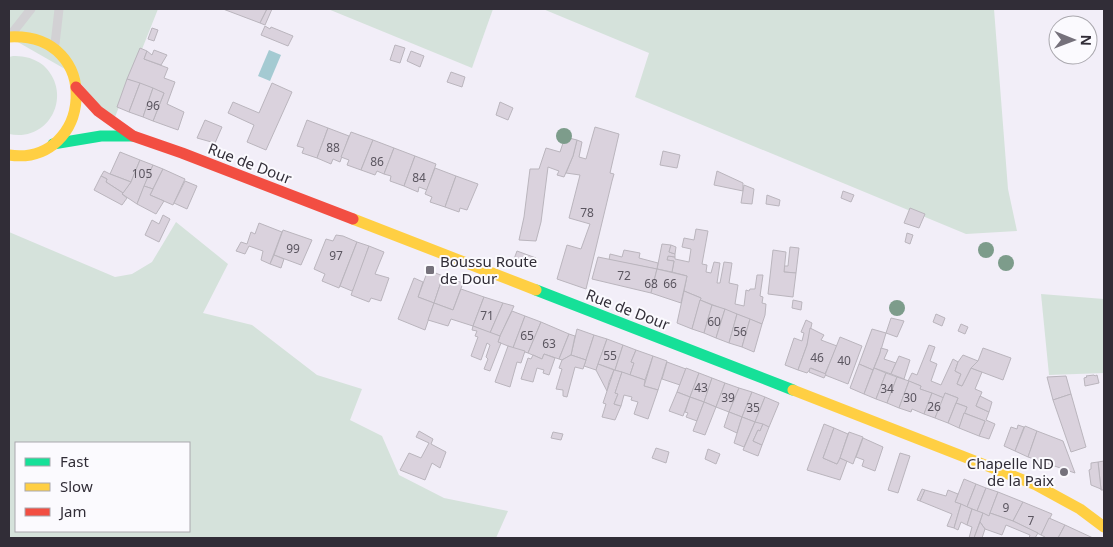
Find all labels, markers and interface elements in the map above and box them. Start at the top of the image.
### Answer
north arrow [1048,15,1098,65]
text: N [1077,34,1096,46]
house number: 96 [146,97,160,114]
street label: Rue de Dour [205,138,295,188]
house number: 88 [326,139,340,156]
house number: 86 [370,153,384,170]
house number: 105 [132,165,152,182]
house number: 84 [412,169,426,186]
house number: 78 [580,204,594,221]
house number: 99 [286,240,300,257]
house number: 97 [329,247,343,264]
place label: Boussu Route de Dour [440,251,537,288]
marker: Boussu Route de Dour [424,264,436,276]
house number: 72 [617,267,631,284]
house number: 68 [644,275,658,292]
house number: 66 [663,275,677,292]
street label: Rue de Dour [583,284,673,334]
house number: 71 [480,307,494,324]
house number: 60 [707,313,721,330]
house number: 56 [733,323,747,340]
house number: 65 [520,327,534,344]
house number: 63 [542,335,556,352]
house number: 55 [603,347,617,364]
house number: 46 [810,349,824,366]
house number: 40 [837,352,851,369]
house number: 43 [694,379,708,396]
house number: 34 [880,380,894,397]
house number: 39 [721,389,735,406]
house number: 30 [903,389,917,406]
house number: 26 [927,398,941,415]
house number: 35 [746,399,760,416]
legend [15,442,190,532]
text: Fast [60,451,89,471]
place label: Chapelle ND de la Paix [967,453,1054,490]
marker: Chapelle ND de la Paix [1058,466,1070,478]
text: Slow [60,476,93,496]
house number: 9 [1003,499,1010,516]
text: Jam [58,501,87,521]
house number: 7 [1028,512,1035,529]

